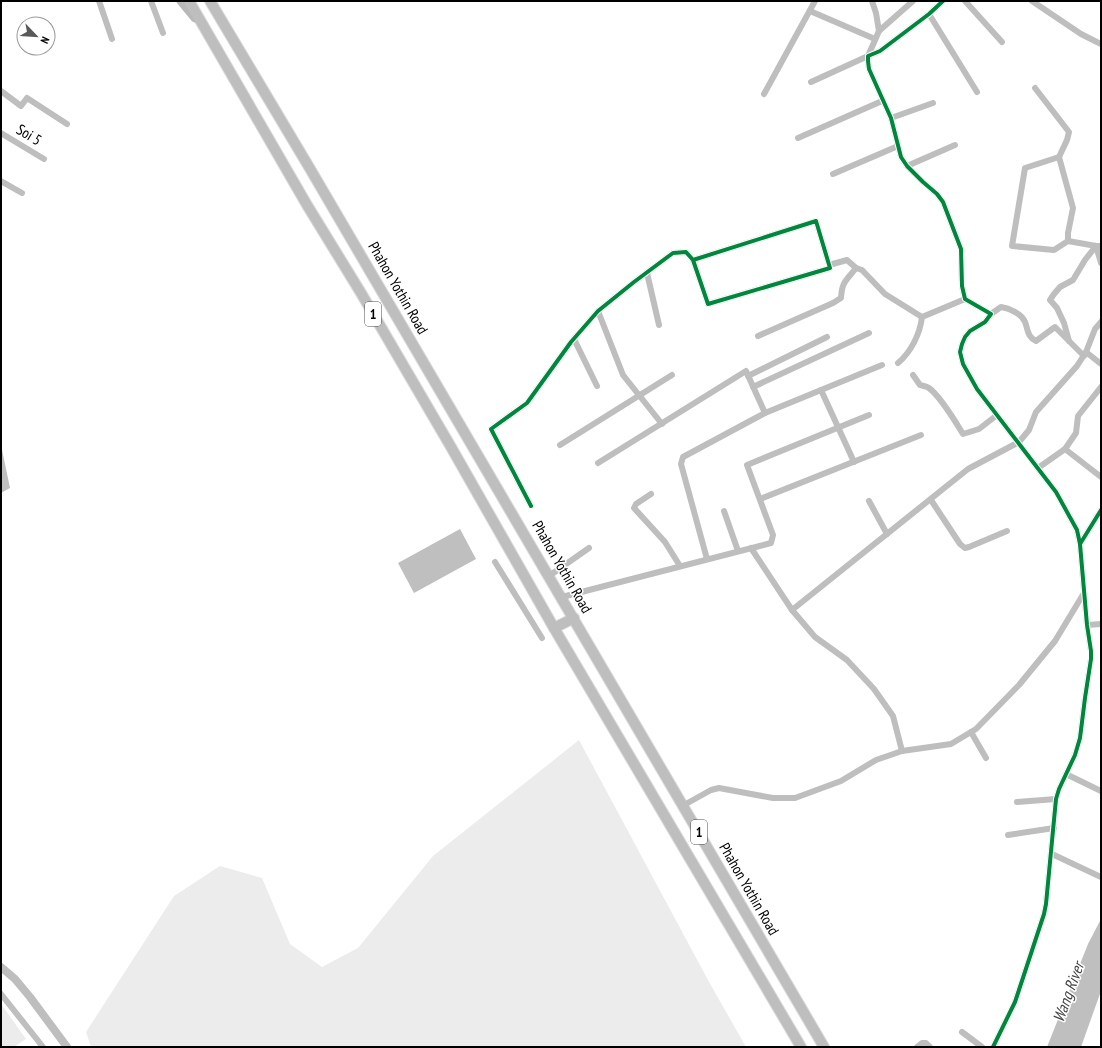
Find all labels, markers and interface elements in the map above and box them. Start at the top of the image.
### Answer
north arrow [16,16,56,56]
text: N [37,35,53,46]
street label: Soi 5 [13,120,45,149]
street label: Phahon Yothin Road [364,238,433,337]
road number: 1 [365,302,381,326]
street label: Phahon Yothin Road [528,517,597,616]
road number: 1 [691,820,707,844]
street label: Phahon Yothin Road [715,839,784,938]
water label: Wang River [1048,957,1089,1025]

